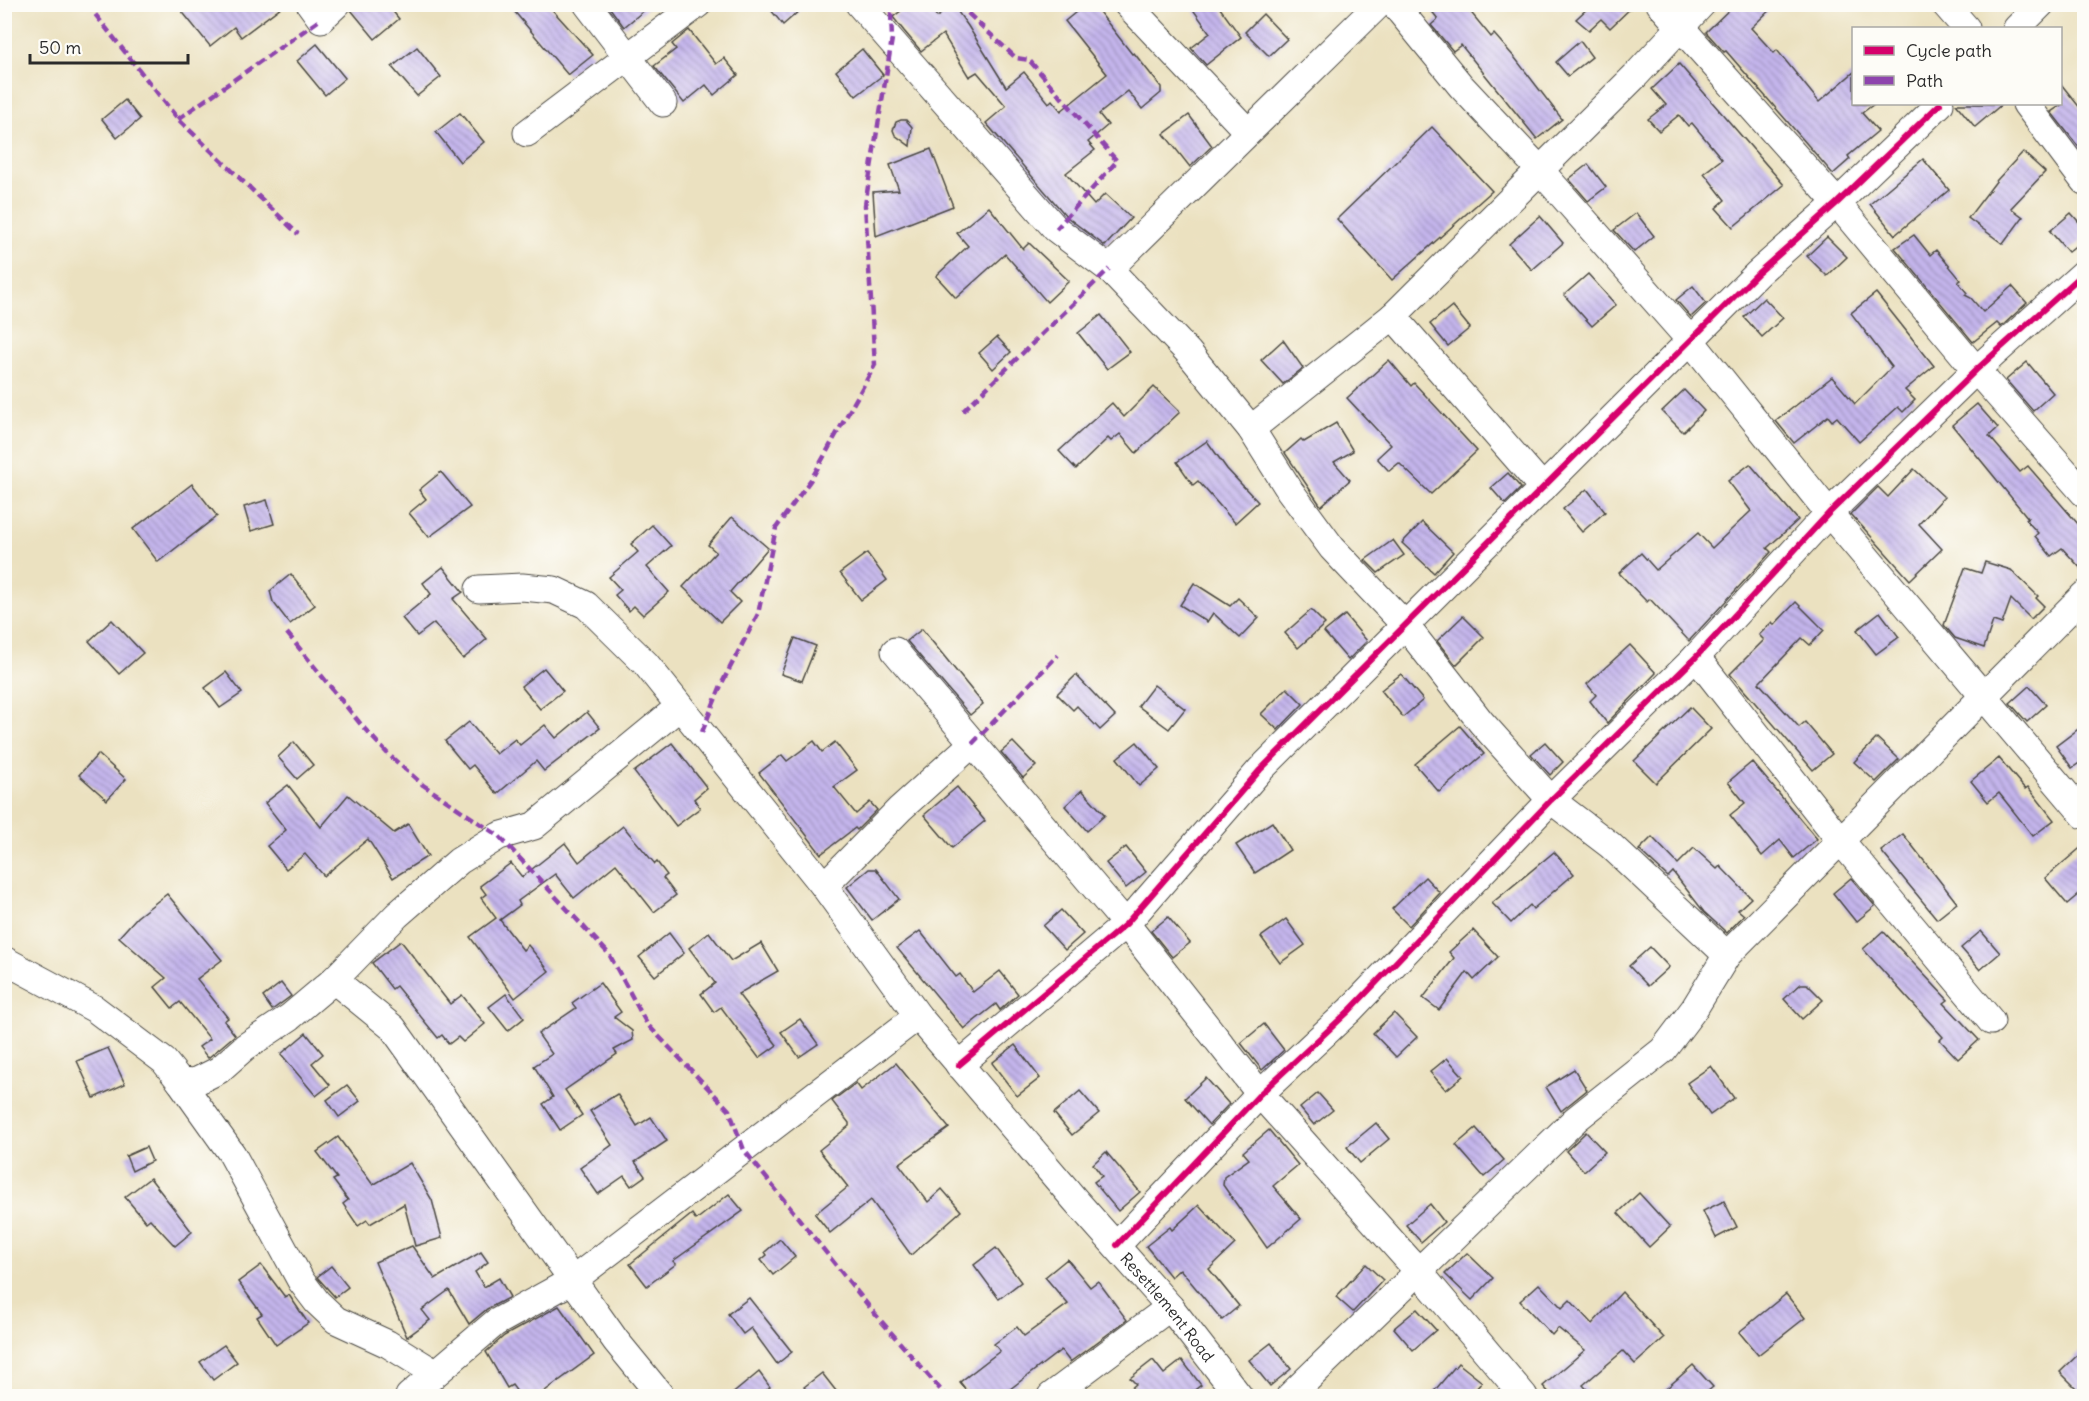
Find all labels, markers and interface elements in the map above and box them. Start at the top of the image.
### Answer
scale bar [30,27,188,65]
legend [1852,27,2062,105]
text: 50 m [39,36,81,59]
text: Cycle path [1906,39,1992,62]
text: Path [1906,69,1943,92]
street label: Resettlement Road [1116,1248,1219,1366]

